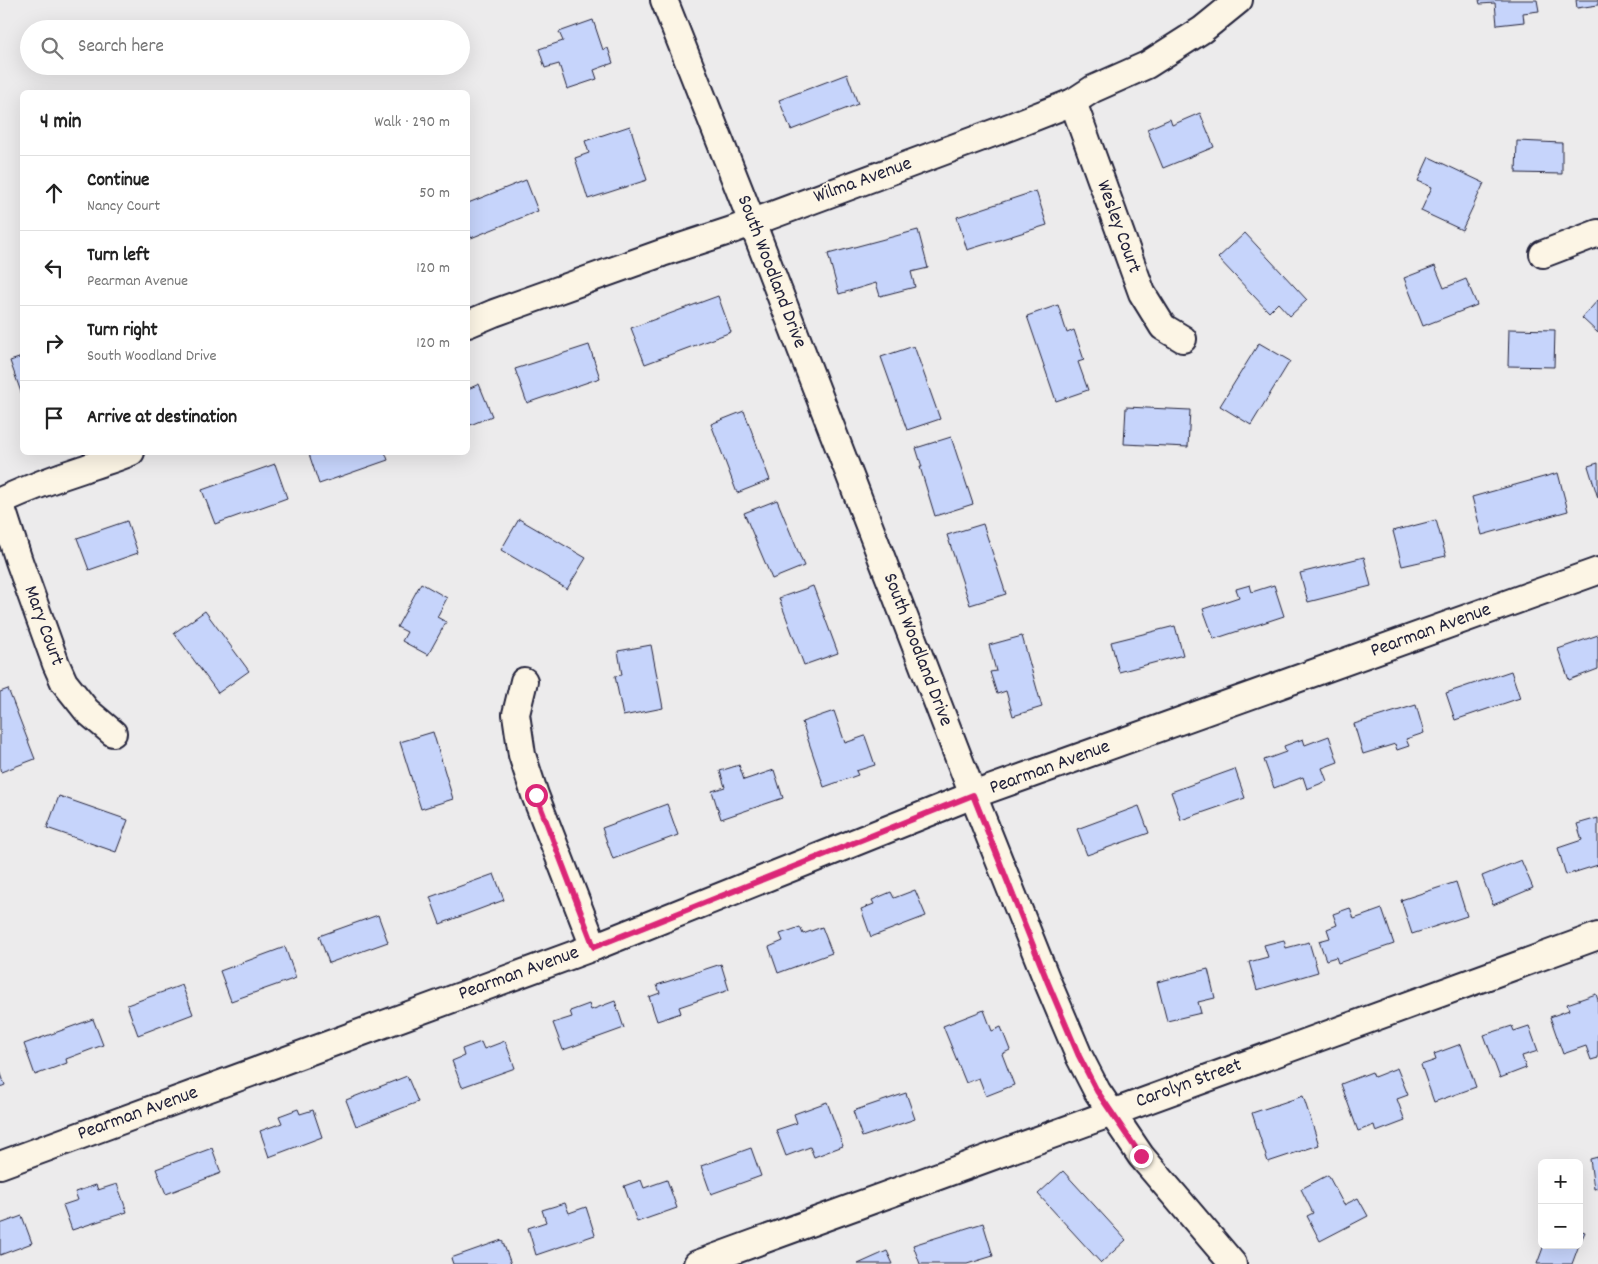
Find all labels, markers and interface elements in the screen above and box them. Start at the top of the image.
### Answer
search box [20,20,470,75]
icon: search [38,34,66,62]
text: Search here [78,34,164,61]
text: 4 min [40,108,82,138]
text: Walk · 290 m [374,111,450,134]
street label: Wilma Avenue [810,150,916,212]
text: Continue [87,168,149,195]
street label: Wesley Court [1088,177,1148,277]
icon: ahead [40,179,68,207]
text: 50 m [419,182,450,205]
street label: South Woodland Drive [729,191,813,353]
text: Nancy Court [87,195,160,218]
text: Turn left [87,243,150,270]
icon: left [40,254,68,282]
text: 120 m [416,257,450,280]
text: Pearman Avenue [87,270,188,293]
text: Turn right [87,318,158,345]
icon: right [40,329,68,357]
text: 120 m [416,332,450,355]
text: South Woodland Drive [87,345,217,368]
icon: arrive [40,404,68,432]
text: Arrive at destination [87,405,237,432]
street label: South Woodland Drive [875,569,959,731]
street label: Mary Court [16,582,70,670]
street label: Pearman Avenue [1367,596,1495,666]
street label: Pearman Avenue [986,733,1114,803]
route start [525,784,548,807]
street label: Pearman Avenue [455,939,583,1009]
street label: Carolyn Street [1132,1052,1246,1116]
street label: Pearman Avenue [74,1079,202,1149]
route end [1130,1145,1153,1168]
map controls [1538,1159,1583,1249]
button: + [1538,1159,1583,1204]
button: − [1538,1204,1583,1249]

